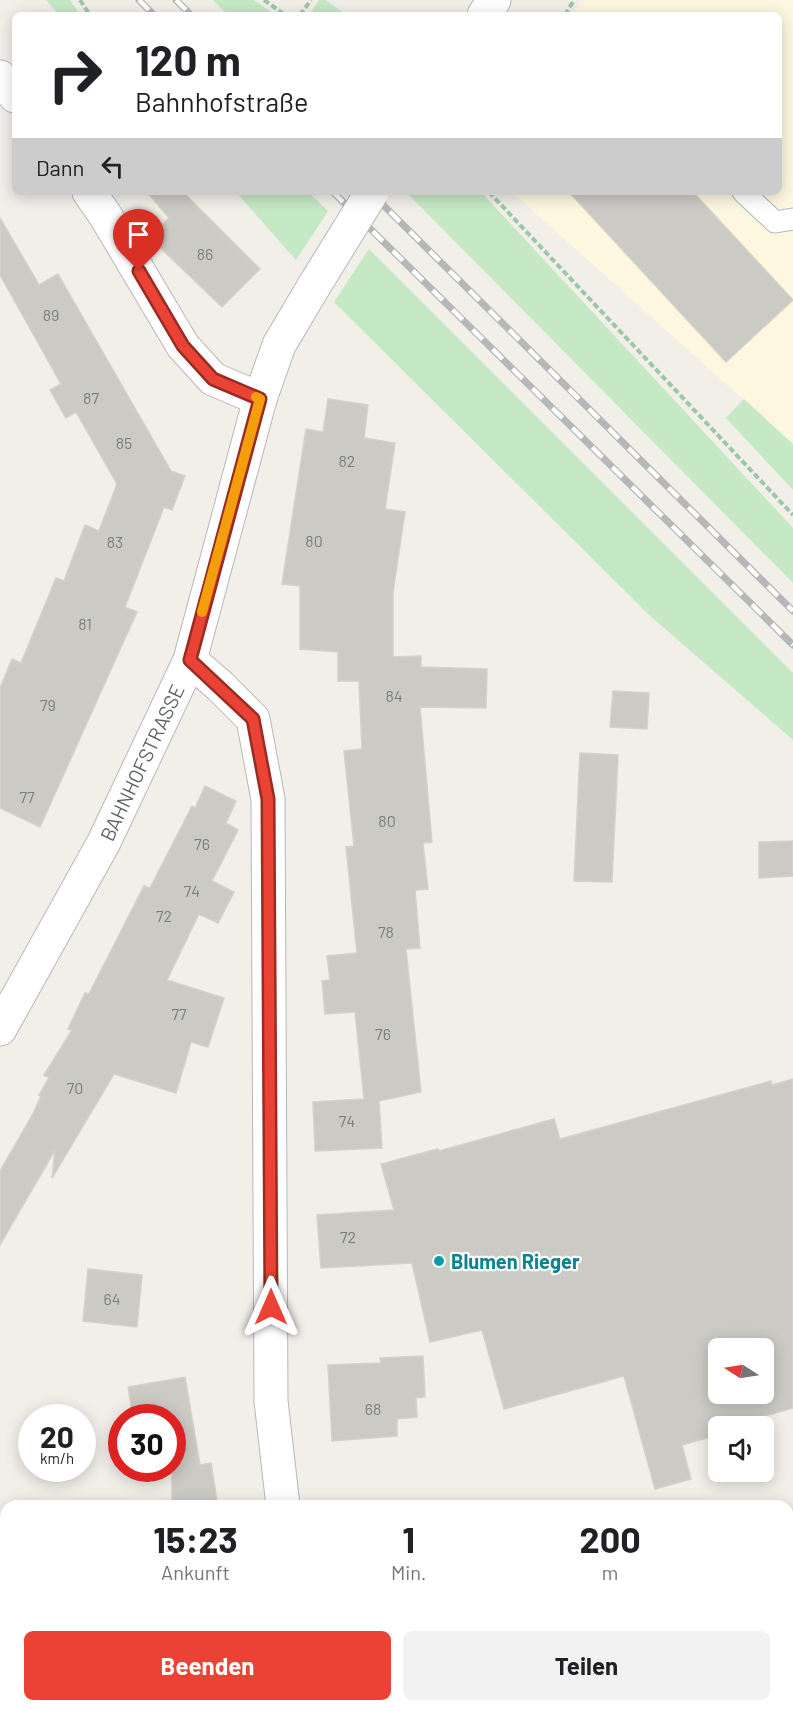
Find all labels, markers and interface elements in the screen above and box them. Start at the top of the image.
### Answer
text: 120 m [135,34,241,84]
icon: right [36,36,114,114]
text: Bahnhofstraße [135,85,309,117]
icon: left [96,150,129,183]
text: Dann [36,154,84,180]
pin [113,209,164,271]
icon: arrive [122,218,155,251]
house number: 86 [197,244,213,263]
house number: 89 [43,305,59,324]
house number: 87 [83,388,99,407]
house number: 85 [116,433,132,452]
house number: 82 [339,451,355,470]
house number: 80 [305,531,323,550]
house number: 83 [107,532,123,551]
house number: 81 [78,614,92,633]
street label: BAHNHOFSTRASSE [94,680,189,845]
house number: 84 [385,686,403,705]
house number: 79 [40,695,56,714]
house number: 77 [19,787,35,806]
house number: 80 [378,811,396,830]
house number: 76 [194,834,210,853]
house number: 74 [184,881,200,900]
house number: 72 [156,906,172,925]
house number: 78 [378,922,394,941]
house number: 77 [171,1004,187,1023]
house number: 76 [375,1024,391,1043]
house number: 70 [67,1078,83,1097]
house number: 74 [339,1111,355,1130]
house number: 72 [340,1227,356,1246]
place label: Blumen Rieger [451,1249,580,1273]
marker: Blumen Rieger [432,1254,446,1268]
position arrow [239,1275,303,1339]
house number: 64 [103,1289,121,1308]
north arrow [708,1338,774,1404]
map controls [708,1338,774,1482]
house number: 68 [365,1399,381,1418]
speed limit sign: 30 [108,1404,186,1482]
button: sound [708,1416,774,1482]
text: 20 [40,1418,74,1454]
text: km/h [40,1449,74,1467]
text: 15:23 [153,1517,238,1560]
text: 1 [402,1517,415,1560]
text: 200 [579,1517,641,1560]
text: Ankunft [161,1560,230,1584]
text: Min. [391,1560,426,1584]
text: m [602,1560,618,1584]
button: Beenden [24,1631,391,1700]
button: Teilen [403,1631,770,1700]

